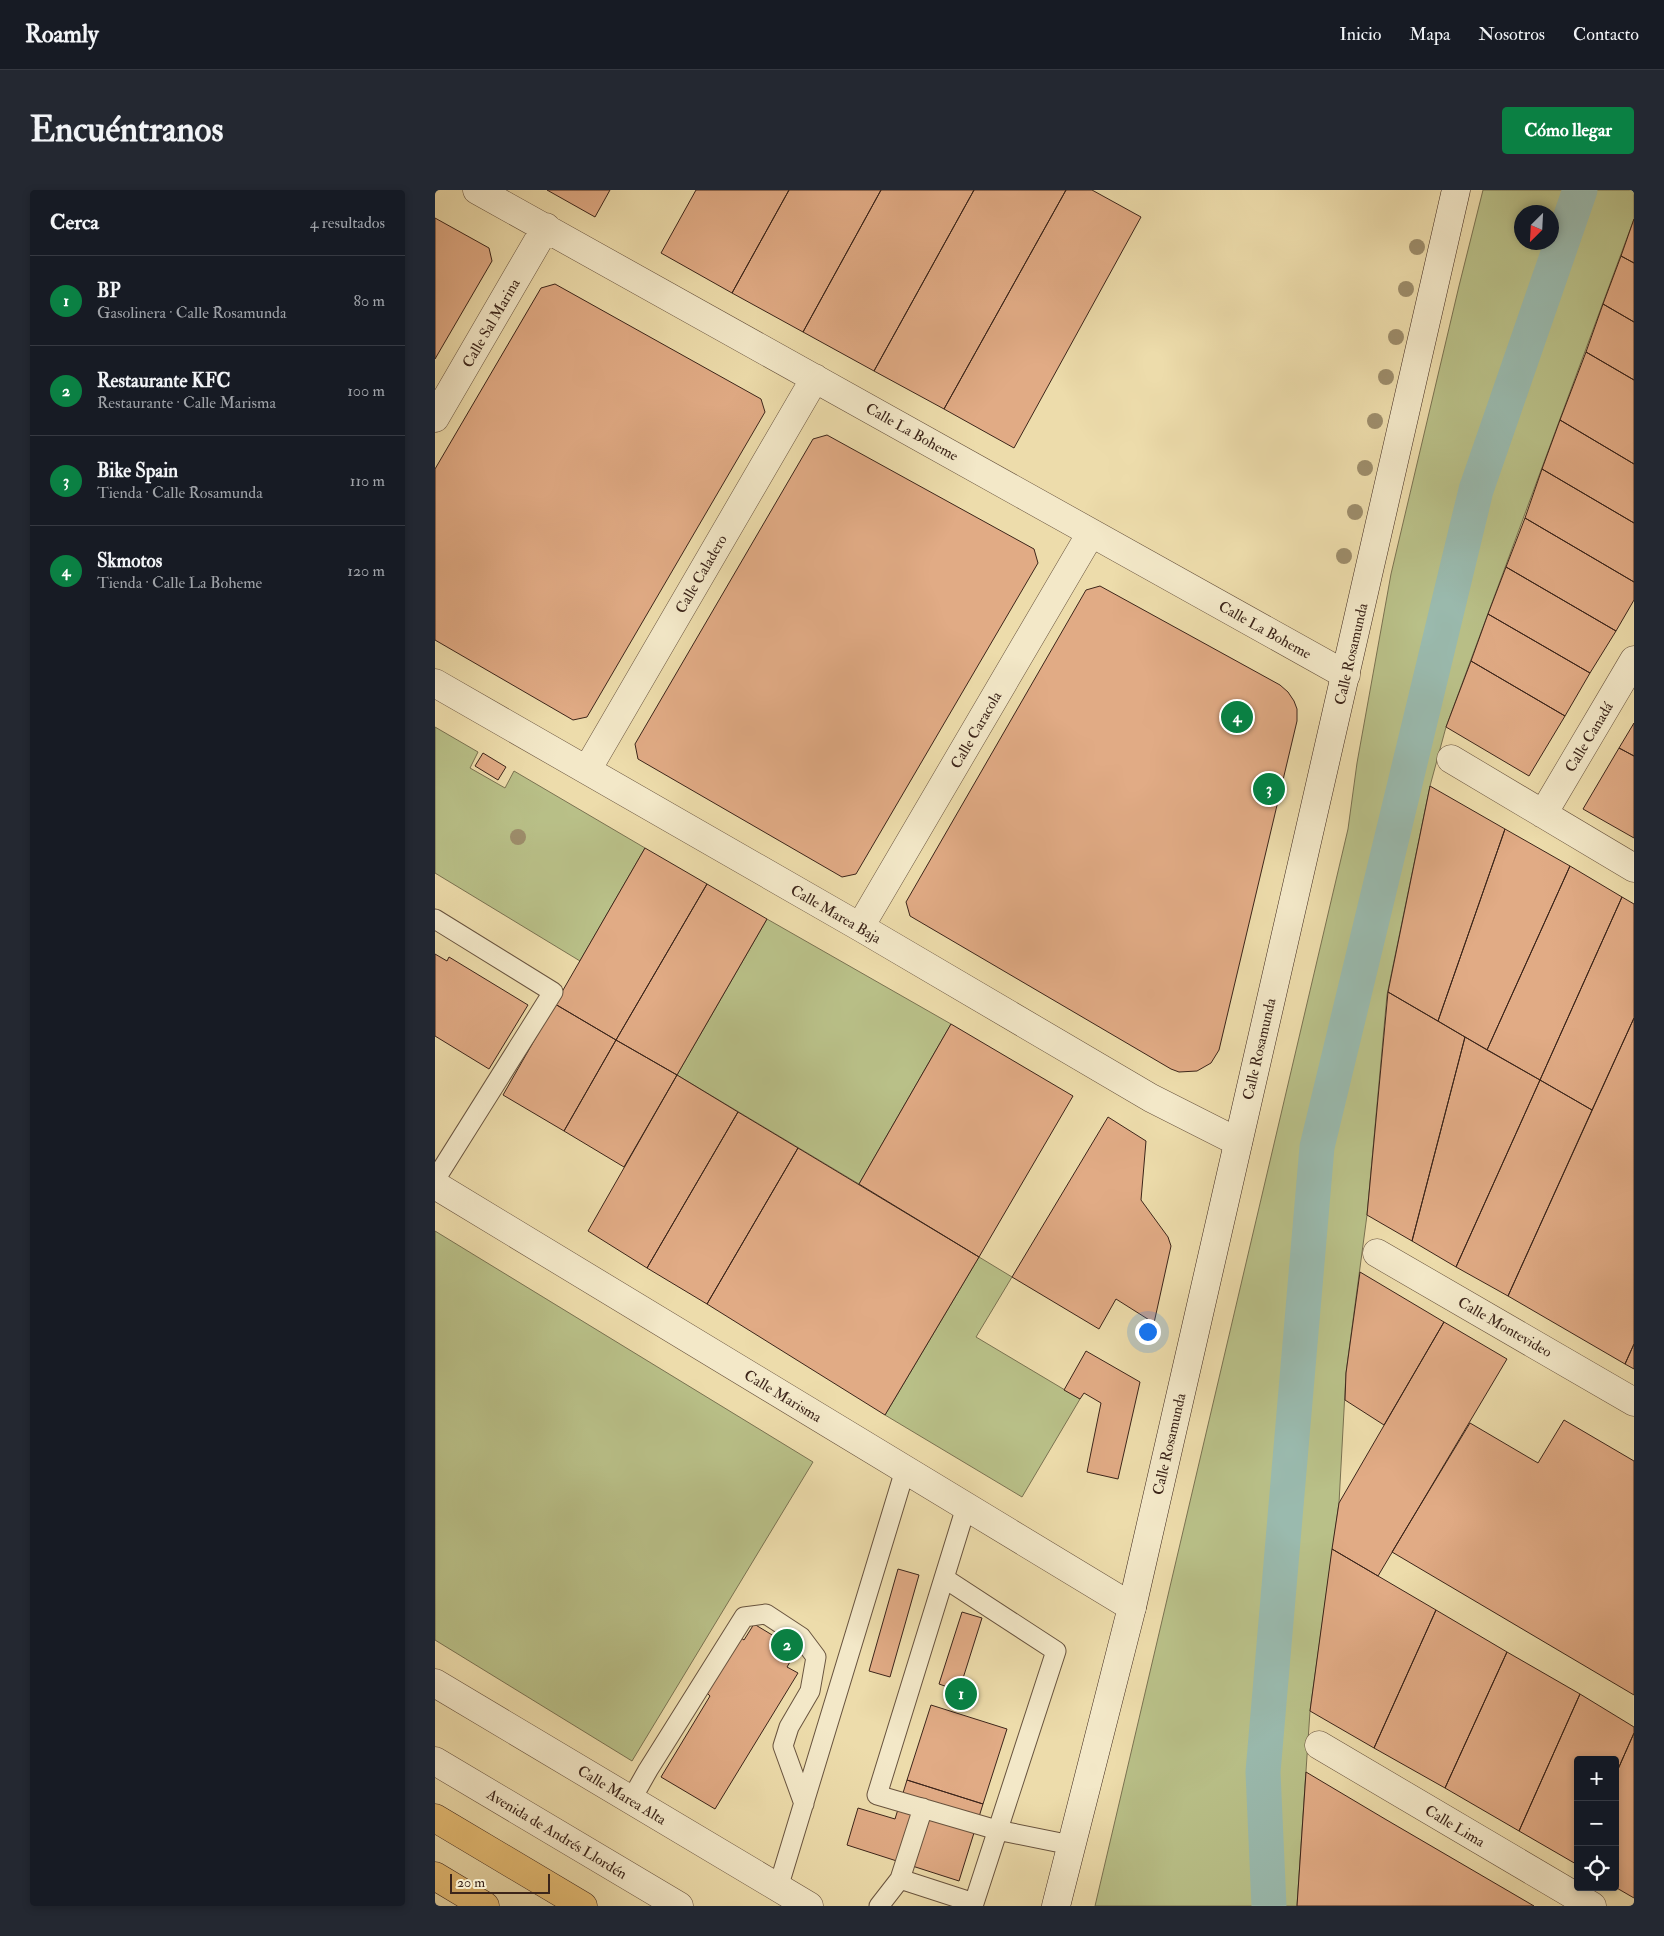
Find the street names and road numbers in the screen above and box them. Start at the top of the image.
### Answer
street label: Calle Sal Marina [458,275,525,371]
street label: Calle La Boheme [862,399,962,466]
street label: Calle Caladero [671,532,732,617]
street label: Calle La Boheme [1215,597,1315,664]
street label: Calle Rosamunda [1331,601,1373,707]
street label: Calle Caracola [947,687,1007,772]
street label: Calle Canadá [1561,698,1618,776]
street label: Calle Marea Baja [787,881,885,948]
street label: Calle Rosamunda [1239,996,1281,1102]
street label: Calle Montevideo [1454,1293,1555,1362]
street label: Calle Marisma [740,1366,826,1427]
street label: Calle Rosamunda [1149,1391,1191,1497]
street label: Calle Marea Alta [574,1761,670,1830]
street label: Avenida de Andrés Llordén [482,1784,631,1884]
street label: Calle Lima [1421,1801,1489,1852]

